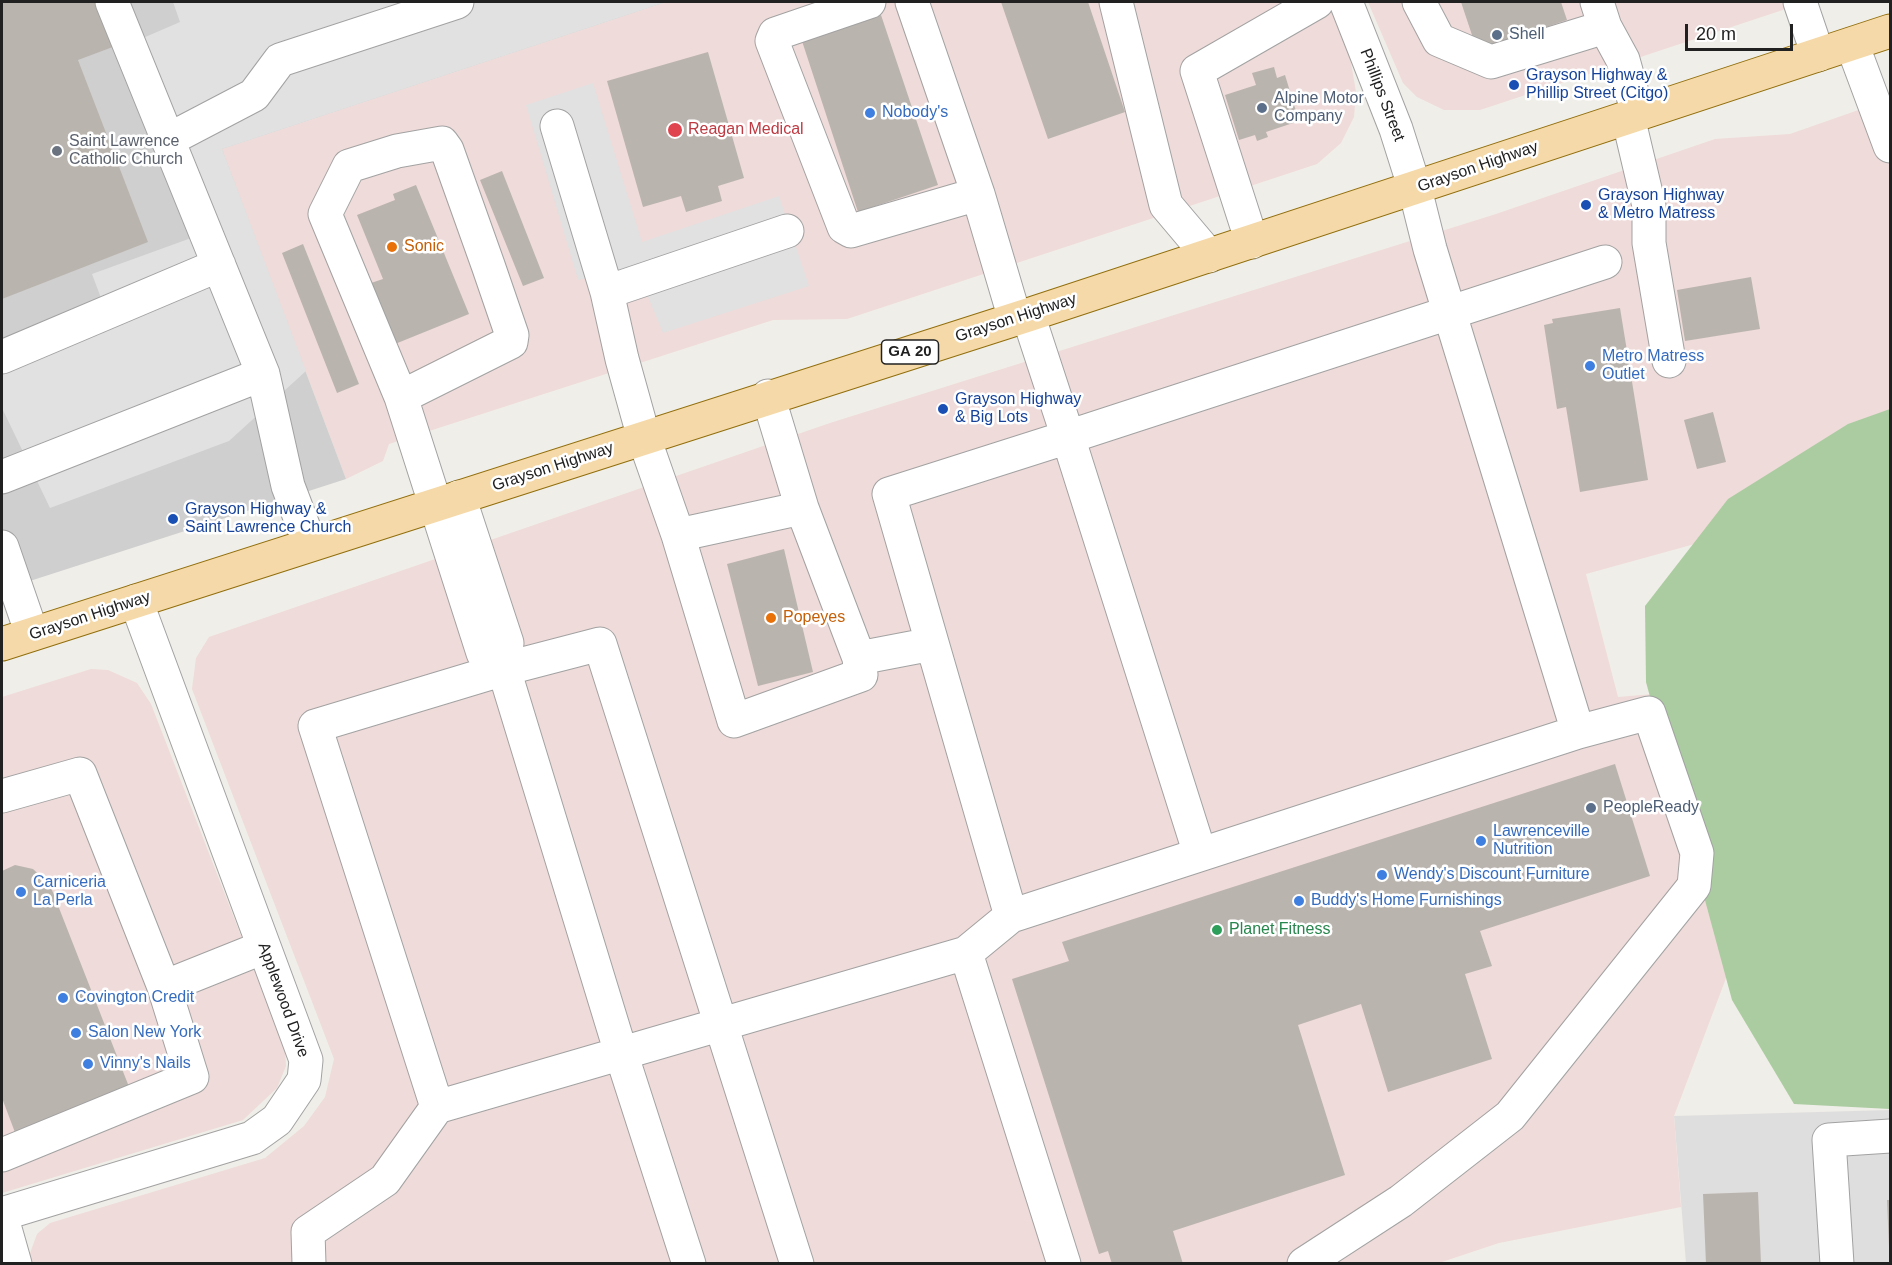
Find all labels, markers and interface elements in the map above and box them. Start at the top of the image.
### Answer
scale bar [1688,12,1796,50]
text: 20 m [1696,24,1736,44]
place label: Shell [1509,25,1545,45]
marker: Shell [1490,28,1504,42]
street label: Phillips Street [1356,46,1408,144]
place label: Grayson Highway & Phillip Street (Citgo) [1526,66,1668,104]
marker: Grayson Highway & Phillip Street (Citgo) [1507,78,1521,92]
place label: Alpine Motor Company [1274,89,1364,127]
marker: Alpine Motor Company [1255,101,1269,115]
place label: Nobody's [882,103,948,123]
marker: Nobody's [863,106,877,120]
place label: Reagan Medical [688,120,804,140]
marker: Reagan Medical [666,121,684,139]
place label: Saint Lawrence Catholic Church [69,132,183,170]
street label: Grayson Highway [1415,137,1541,197]
marker: Saint Lawrence Catholic Church [50,144,64,158]
place label: Grayson Highway & Metro Matress [1598,186,1724,224]
marker: Grayson Highway & Metro Matress [1579,198,1593,212]
place label: Sonic [404,237,444,257]
marker: Sonic [385,240,399,254]
street label: Grayson Highway [953,289,1079,347]
road number: GA 20 [882,340,938,364]
place label: Metro Matress Outlet [1602,347,1704,385]
marker: Metro Matress Outlet [1583,359,1597,373]
place label: Grayson Highway & Big Lots [955,390,1081,428]
marker: Grayson Highway & Big Lots [936,402,950,416]
street label: Grayson Highway [490,438,616,496]
place label: Grayson Highway & Saint Lawrence Church [185,500,351,538]
marker: Grayson Highway & Saint Lawrence Church [166,512,180,526]
street label: Grayson Highway [27,587,153,645]
place label: Popeyes [783,608,845,628]
marker: Popeyes [764,611,778,625]
place label: PeopleReady [1603,798,1699,818]
marker: PeopleReady [1584,801,1598,815]
place label: Lawrenceville Nutrition [1493,822,1590,860]
marker: Lawrenceville Nutrition [1474,834,1488,848]
place label: Wendy's Discount Furniture [1394,865,1590,885]
marker: Wendy's Discount Furniture [1375,868,1389,882]
place label: Carniceria La Perla [33,873,106,911]
marker: Carniceria La Perla [14,885,28,899]
place label: Buddy's Home Furnishings [1311,891,1502,911]
marker: Buddy's Home Furnishings [1292,894,1306,908]
place label: Planet Fitness [1229,920,1330,940]
marker: Planet Fitness [1210,923,1224,937]
street label: Applewood Drive [253,940,313,1060]
place label: Covington Credit [75,988,194,1008]
marker: Covington Credit [56,991,70,1005]
place label: Salon New York [88,1023,201,1043]
marker: Salon New York [69,1026,83,1040]
place label: Vinny's Nails [100,1054,191,1074]
marker: Vinny's Nails [81,1057,95,1071]

